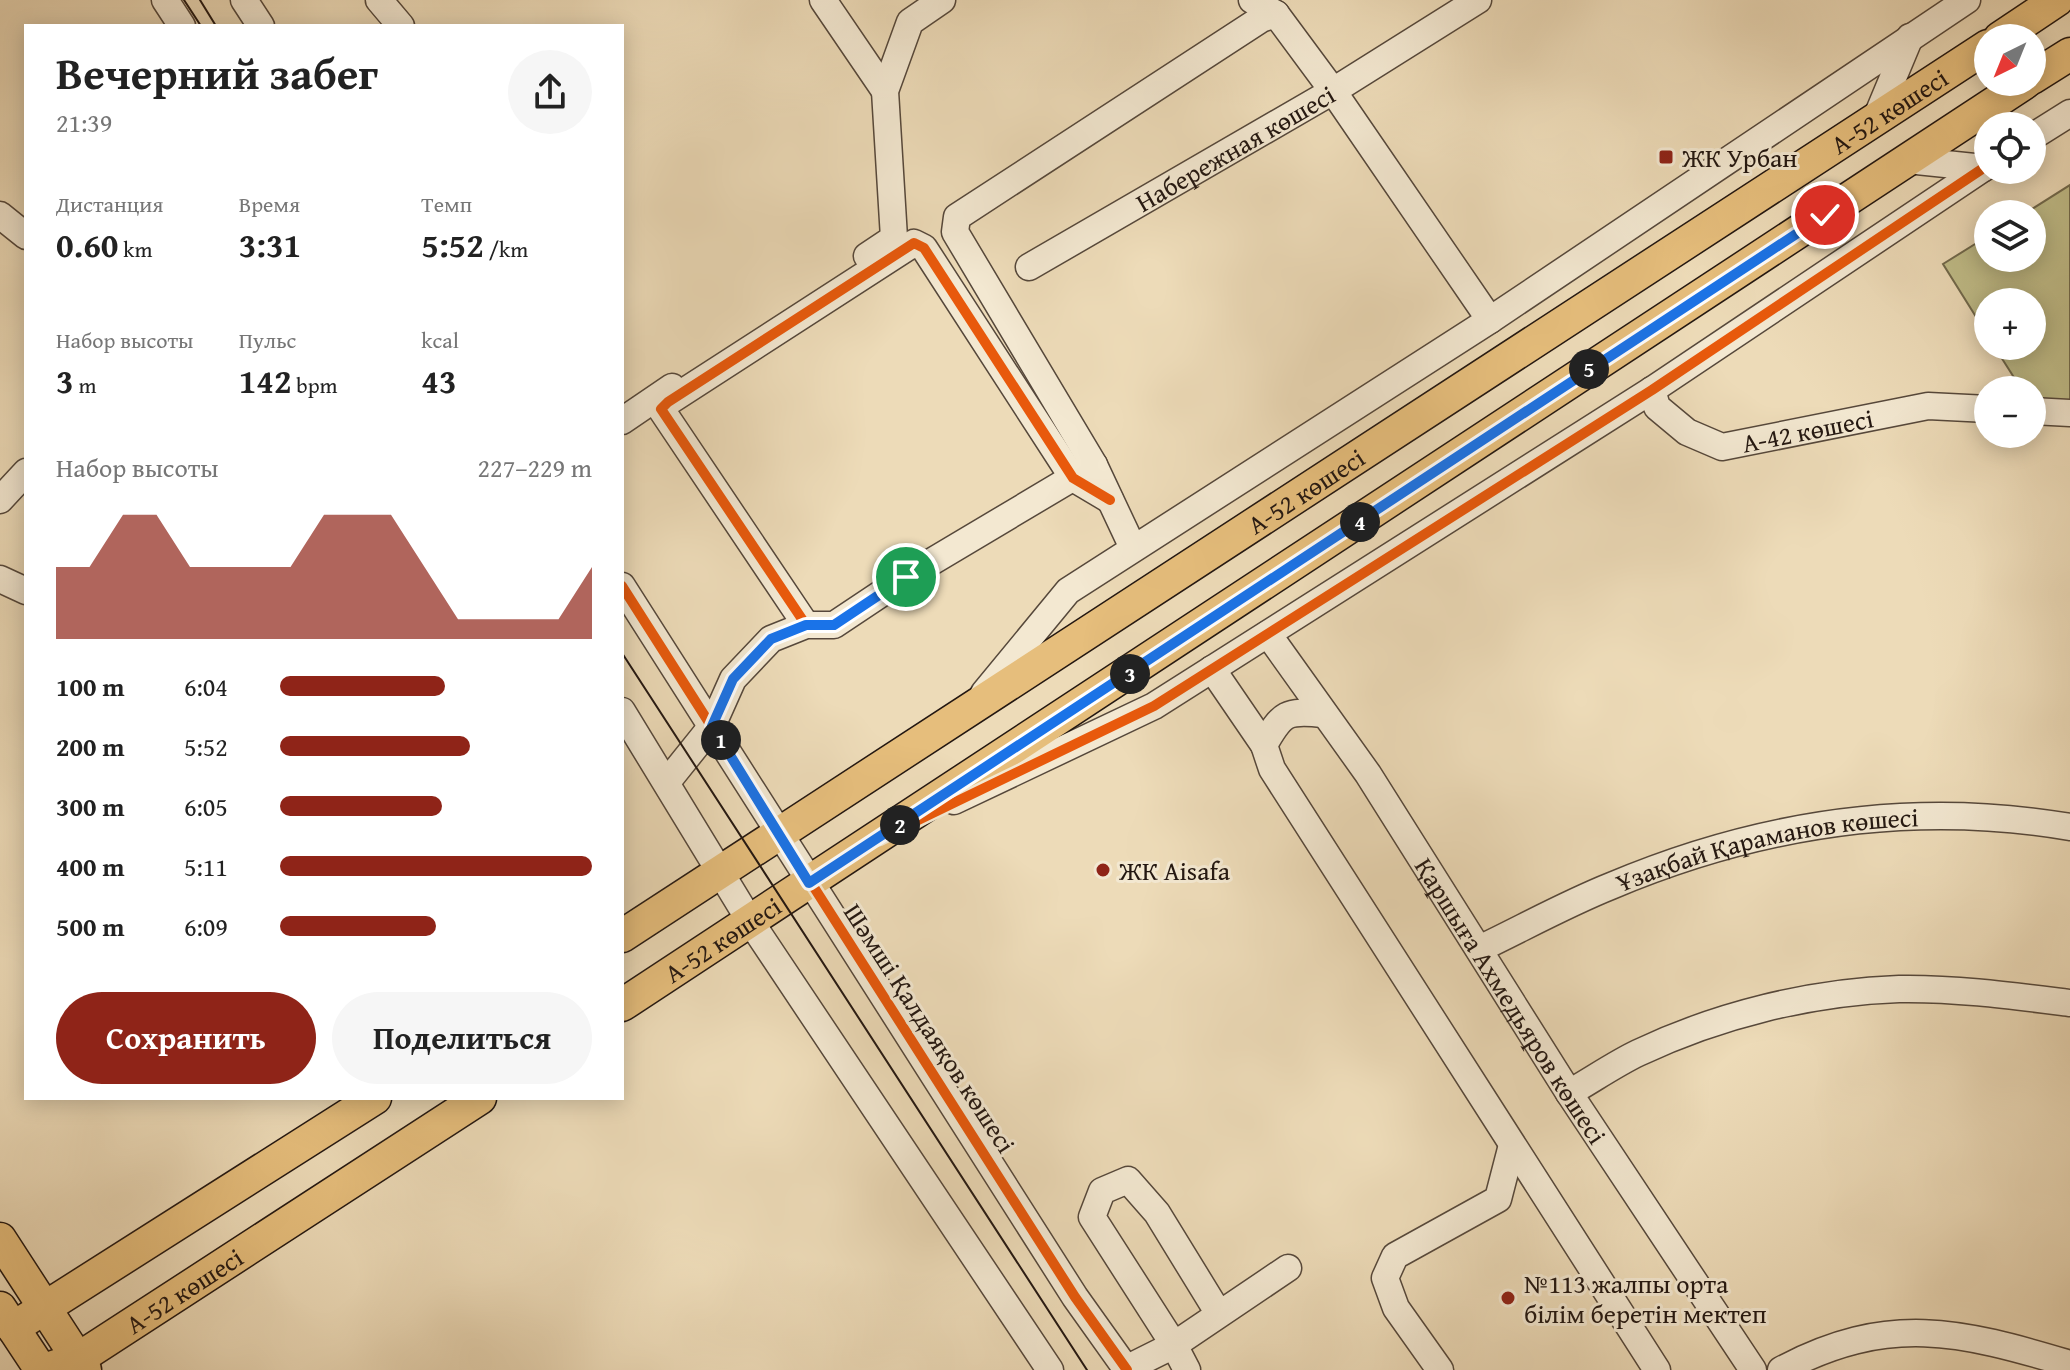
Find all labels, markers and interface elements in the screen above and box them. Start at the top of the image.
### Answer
north arrow [1974,24,2046,96]
map controls [1974,24,2046,448]
text: Вечерний забег [56,41,378,105]
button: share [508,50,592,134]
street label: А-52 көшесі [1822,58,1955,163]
street label: Набережная көшесі [1128,75,1342,221]
text: 21:39 [56,103,112,142]
button: locate [1974,112,2046,184]
place label: ЖК Урбан [1681,138,1797,177]
marker: ЖК Урбан [1657,148,1675,166]
pin [1791,181,1859,249]
text: Дистанция [56,188,164,220]
text: Время [239,188,300,220]
text: Темп [421,188,472,220]
icon: check [1803,193,1847,237]
button: layers [1974,200,2046,272]
text: 0.60 [56,220,118,269]
text: 3:31 [239,220,301,269]
text: 5:52 [421,220,484,269]
text: km [118,233,152,265]
text: /km [484,233,528,265]
button: + [1974,288,2046,360]
text: Набор высоты [56,324,193,356]
text: Пульс [239,324,296,356]
text: kcal [421,324,459,356]
pin: 5 [1569,349,1609,389]
text: 5 [1583,353,1595,385]
text: 3 [56,356,74,405]
text: 142 [239,356,292,405]
text: 43 [421,356,457,405]
text: m [74,369,96,401]
text: bpm [292,369,338,401]
button: − [1974,376,2046,448]
street label: А-42 көшесі [1738,398,1877,462]
street label: А-52 көшесі [1239,438,1372,543]
text: Набор высоты [56,448,218,487]
text: 227–229 m [478,448,592,487]
pin: 4 [1340,502,1380,542]
text: 4 [1354,506,1366,538]
pin [872,543,940,611]
icon: arrive [884,555,928,599]
pin: 3 [1110,654,1150,694]
text: 3 [1124,658,1136,690]
text: 100 m [56,667,124,706]
text: 6:04 [184,667,228,706]
pin: 1 [701,720,741,760]
text: 1 [715,724,727,756]
text: 200 m [56,727,124,766]
text: 5:52 [184,727,228,766]
text: 300 m [56,787,124,826]
text: 6:05 [184,787,228,826]
street label: Ұзақбай Қараманов көшесі [1610,797,1919,902]
pin: 2 [880,805,920,845]
text: 2 [894,809,906,841]
text: 400 m [56,847,124,886]
text: 5:11 [184,847,228,886]
street label: Қаршыға Ахмедьяров көшесі [1406,850,1617,1151]
place label: ЖК Aisafa [1118,851,1231,890]
marker: ЖК Aisafa [1094,861,1112,879]
street label: А-52 көшесі [656,886,789,992]
street label: Шәмші Қалдаяқов көшесі [834,895,1026,1161]
text: 500 m [56,907,124,946]
text: 6:09 [184,907,228,946]
button: Сохранить [56,992,316,1084]
button: Поделиться [332,992,592,1084]
street label: А-52 көшесі [117,1238,250,1343]
place label: №113 жалпы орта білім беретін мектеп [1524,1264,1767,1333]
marker: №113 жалпы орта білім беретін мектеп [1499,1289,1517,1307]

